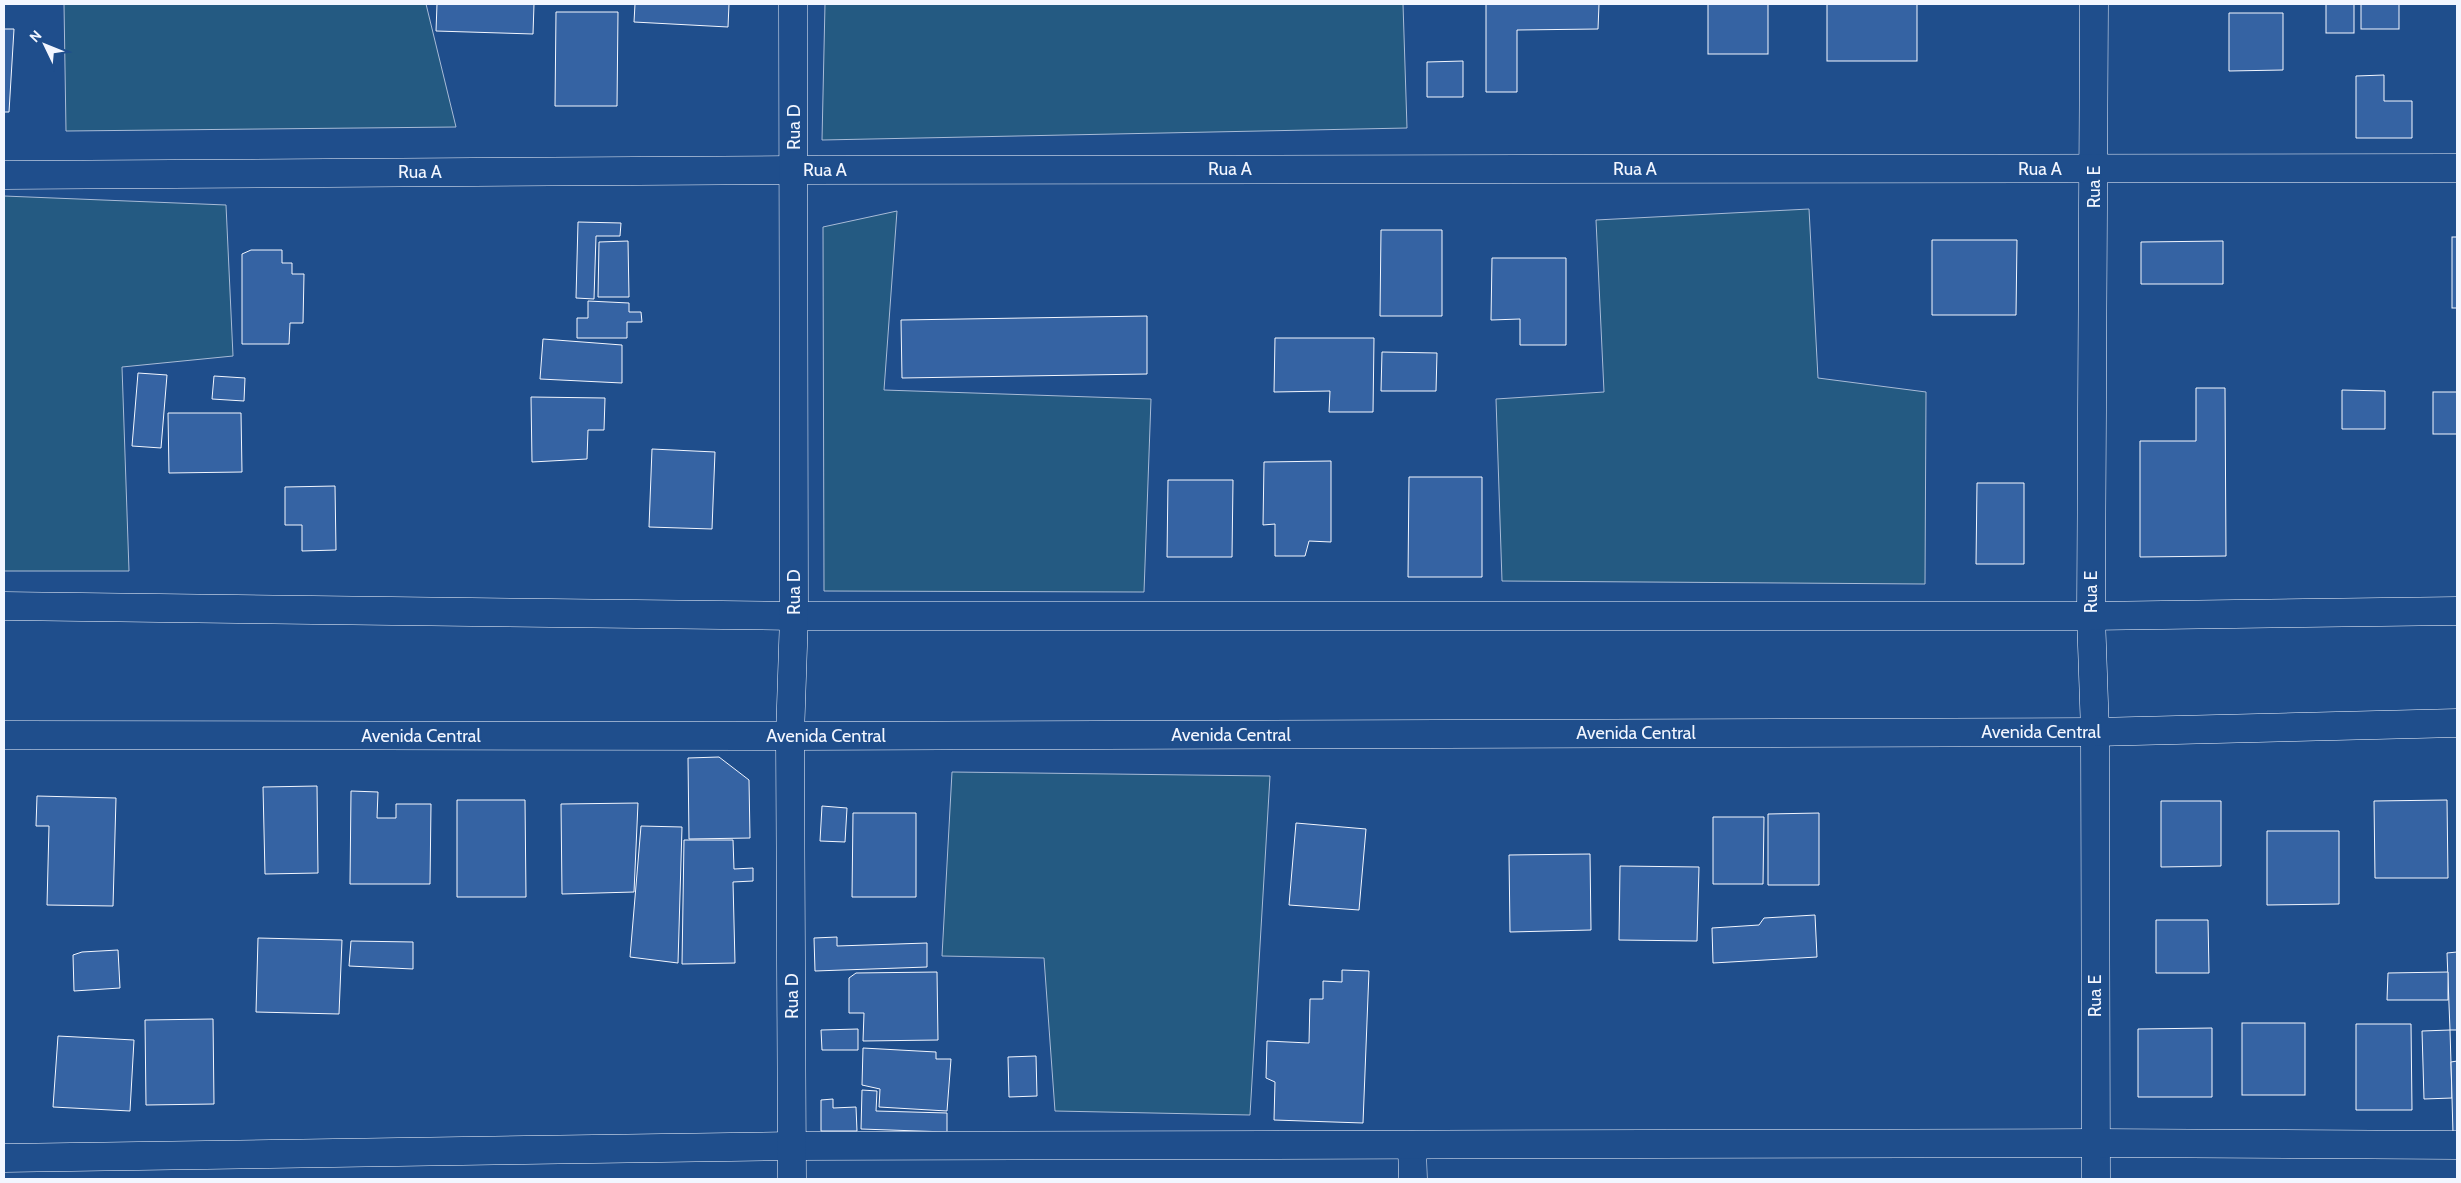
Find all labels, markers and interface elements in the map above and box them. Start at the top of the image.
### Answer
north arrow [20,20,70,70]
text: N [26,26,45,46]
street label: Rua D [783,104,805,150]
street label: Rua A [1208,158,1252,180]
street label: Rua A [1613,158,1657,180]
street label: Rua A [2018,158,2062,180]
street label: Rua A [803,159,847,181]
street label: Rua A [398,161,442,183]
street label: Rua E [2083,166,2105,208]
street label: Rua D [783,569,805,615]
street label: Rua E [2080,571,2102,613]
street label: Avenida Central [1981,721,2101,743]
street label: Avenida Central [1576,722,1696,744]
street label: Avenida Central [1171,724,1291,746]
street label: Avenida Central [361,725,481,747]
street label: Avenida Central [766,725,886,747]
street label: Rua D [781,973,803,1019]
street label: Rua E [2084,975,2106,1017]

